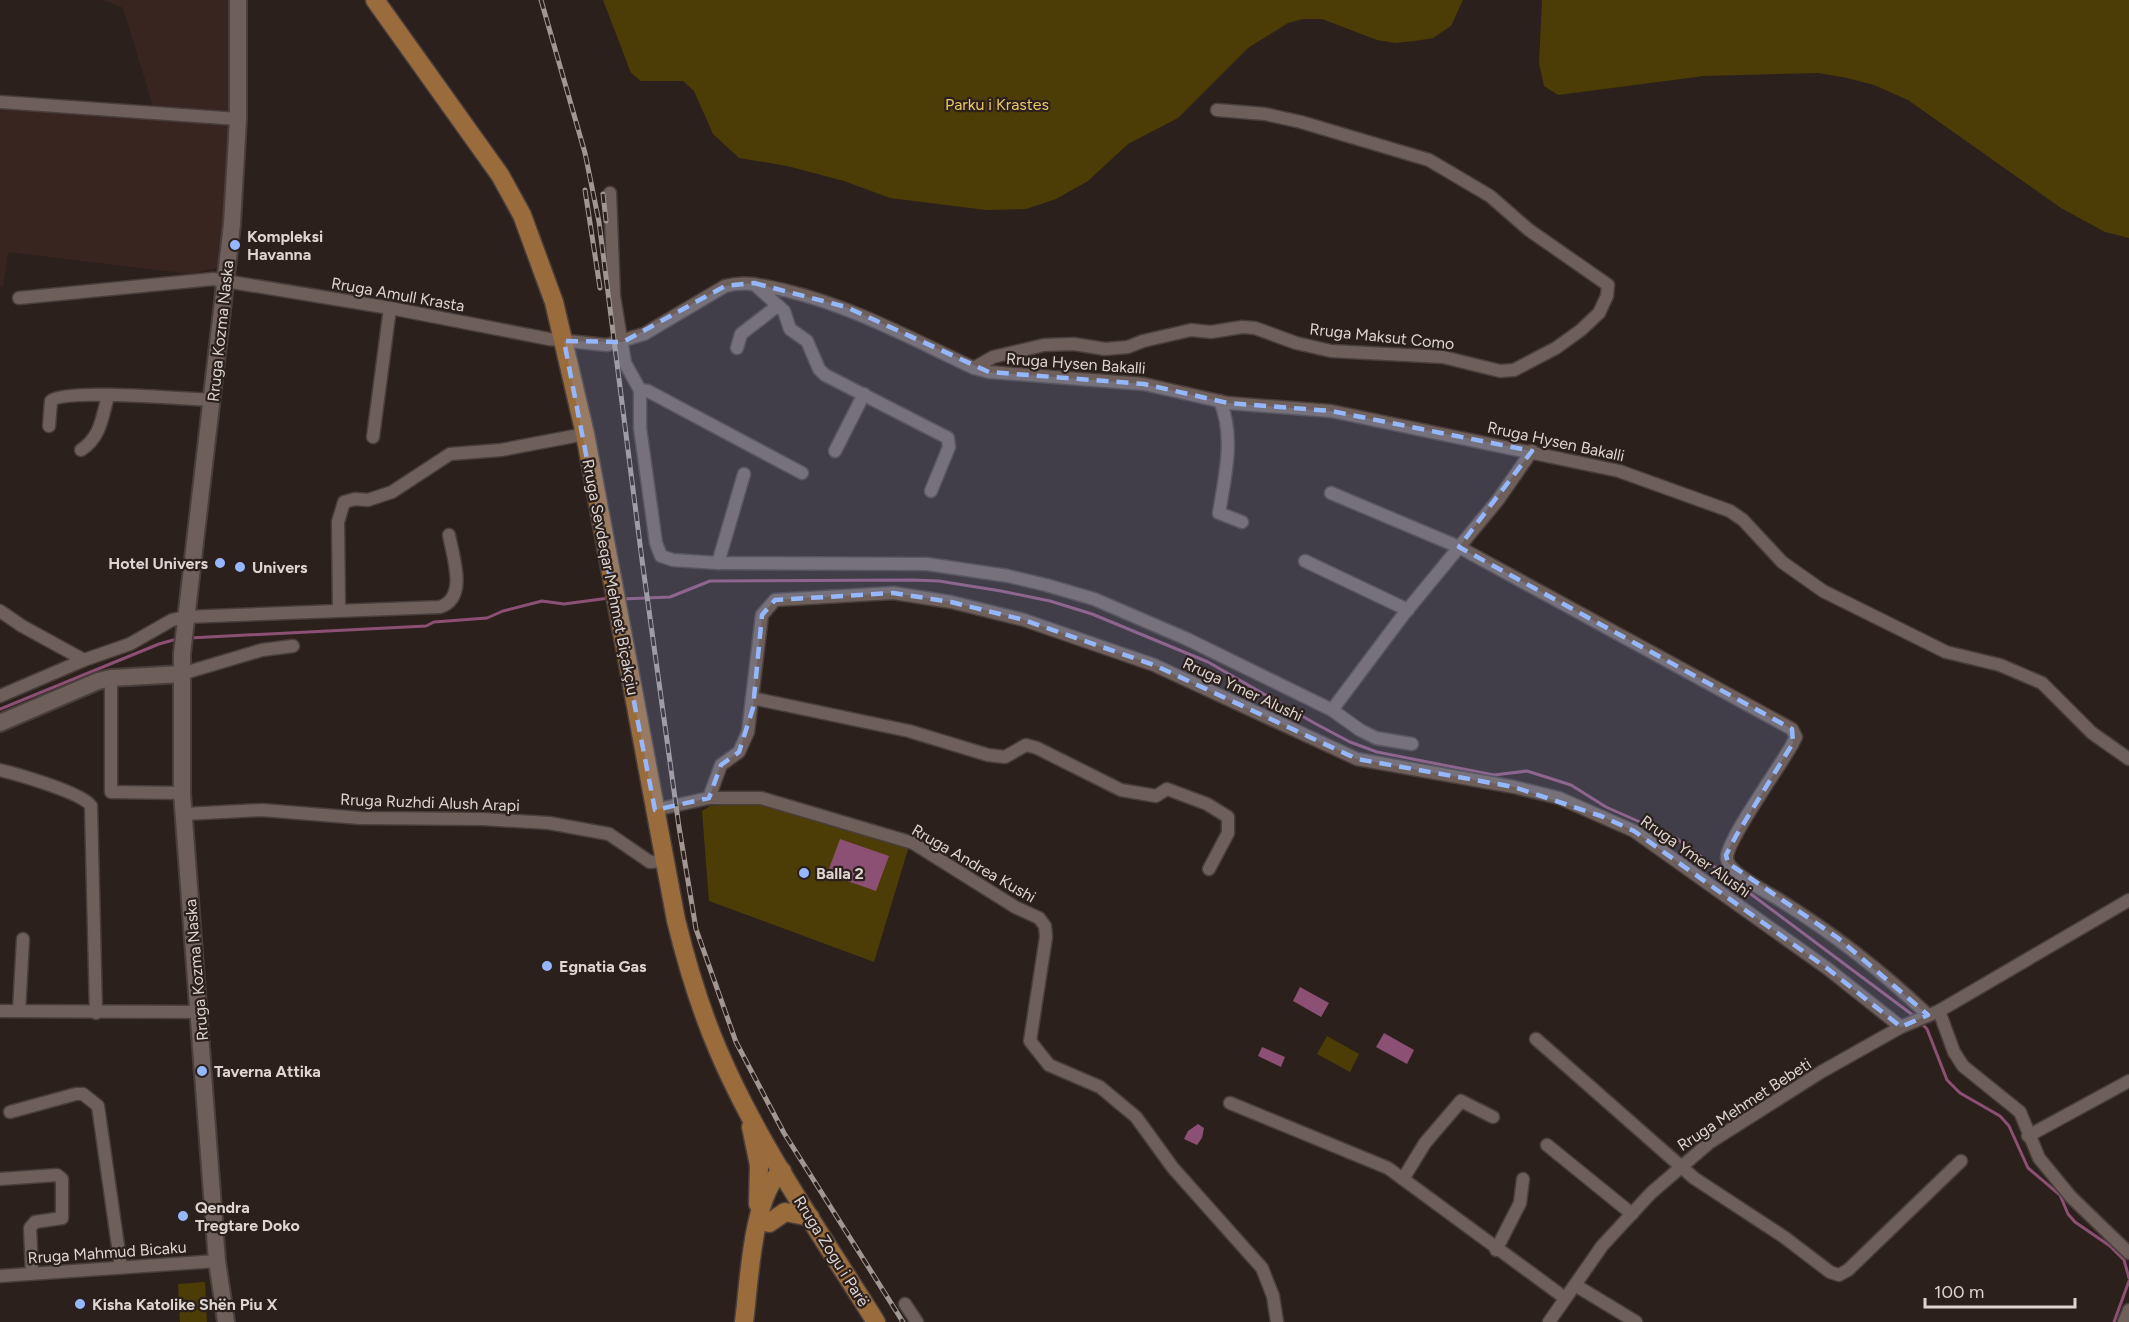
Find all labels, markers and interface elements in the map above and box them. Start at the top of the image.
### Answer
park label: Parku i Krastes [945,95,1049,114]
place label: Kompleksi Havanna [247,227,323,264]
marker: Kompleksi Havanna [228,238,242,252]
street label: Rruga Kozma Naska [204,259,237,403]
street label: Rruga Amull Krasta [330,273,466,316]
street label: Rruga Maksut Como [1309,319,1455,354]
street label: Rruga Hysen Bakalli [1006,349,1146,378]
street label: Rruga Hysen Bakalli [1486,418,1626,465]
street label: Rruga Sevdeqar Mehmet Biçakçiu [578,458,643,697]
place label: Hotel Univers [108,554,209,573]
marker: Hotel Univers [213,556,227,570]
place label: Univers [252,558,308,577]
marker: Univers [233,560,247,574]
street label: Rruga Ymer Alushi [1180,653,1306,726]
street label: Rruga Ruzhdi Alush Arapi [340,790,520,815]
street label: Rruga Ymer Alushi [1637,811,1754,902]
street label: Rruga Andrea Kushi [908,820,1039,907]
place label: Balla 2 [816,864,864,883]
marker: Balla 2 [797,866,811,880]
street label: Rruga Kozma Naska [181,898,212,1042]
place label: Egnatia Gas [559,957,647,976]
marker: Egnatia Gas [540,959,554,973]
street label: Rruga Mehmet Bebeti [1674,1054,1815,1155]
place label: Taverna Attika [214,1062,321,1081]
marker: Taverna Attika [195,1064,209,1078]
street label: Rruga Zogu i Parë [790,1192,873,1310]
place label: Qendra Tregtare Doko [195,1198,300,1235]
marker: Qendra Tregtare Doko [176,1209,190,1223]
street label: Rruga Mahmud Bicaku [27,1237,187,1268]
scale bar [1925,1271,2075,1309]
text: 100 m [1934,1281,1984,1303]
place label: Kisha Katolike Shën Piu X [92,1295,277,1314]
marker: Kisha Katolike Shën Piu X [73,1297,87,1311]

